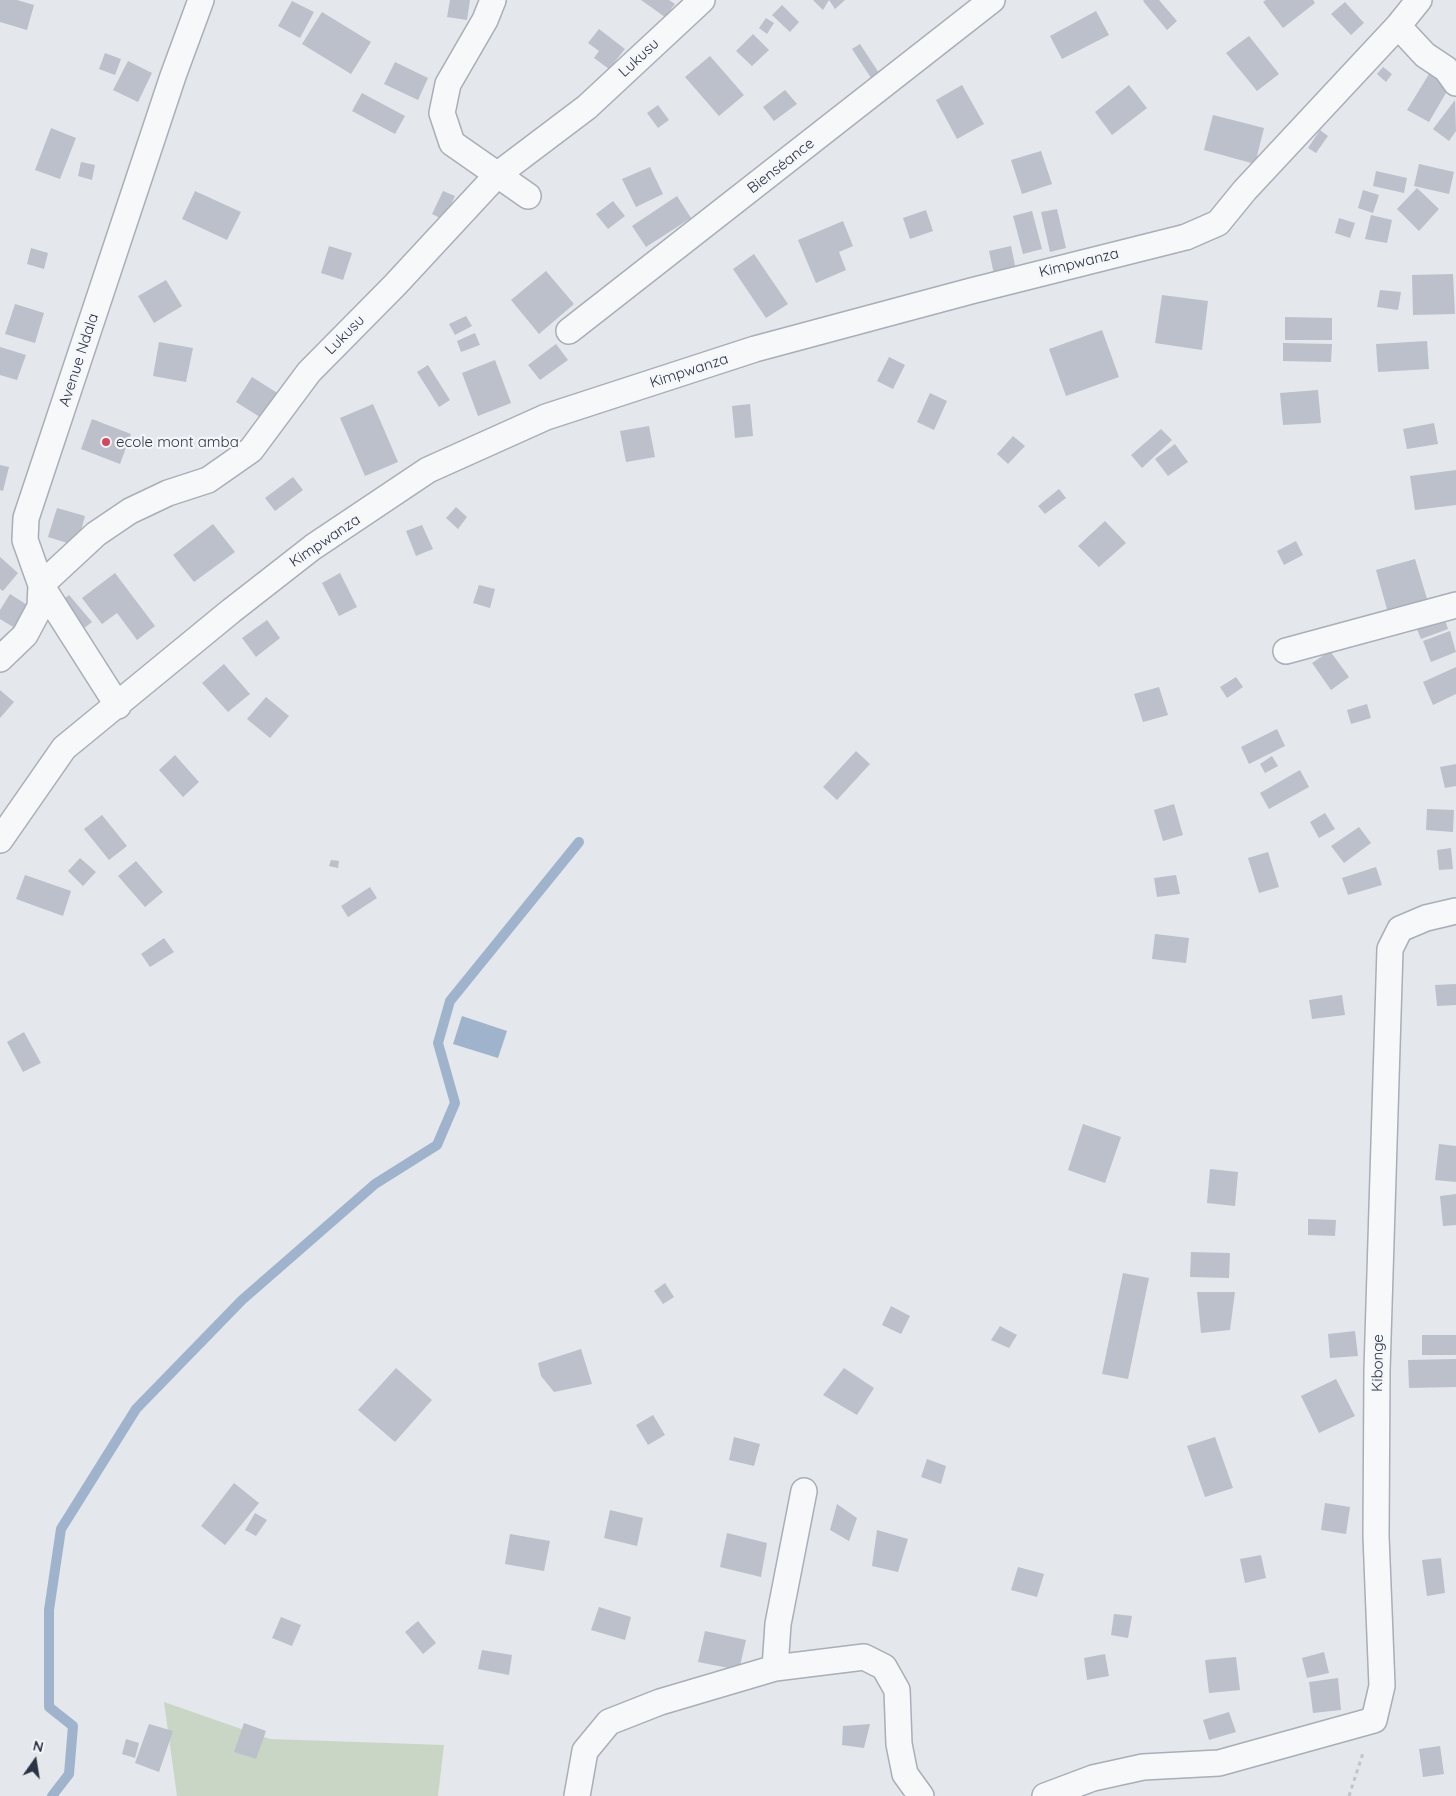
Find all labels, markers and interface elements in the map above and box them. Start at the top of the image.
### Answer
street label: Lukusu [615,35,663,81]
street label: Bienséance [744,134,818,198]
street label: Kimpwanza [1037,244,1121,282]
street label: Avenue Ndala [55,311,103,409]
street label: Lukusu [321,311,369,359]
street label: Kimpwanza [647,350,731,392]
place label: ecole mont amba [116,433,239,451]
marker: ecole mont amba [100,436,112,448]
street label: Kimpwanza [286,511,364,571]
street label: Kibonge [1368,1334,1388,1392]
north arrow [10,1736,60,1786]
text: N [31,1736,45,1756]

